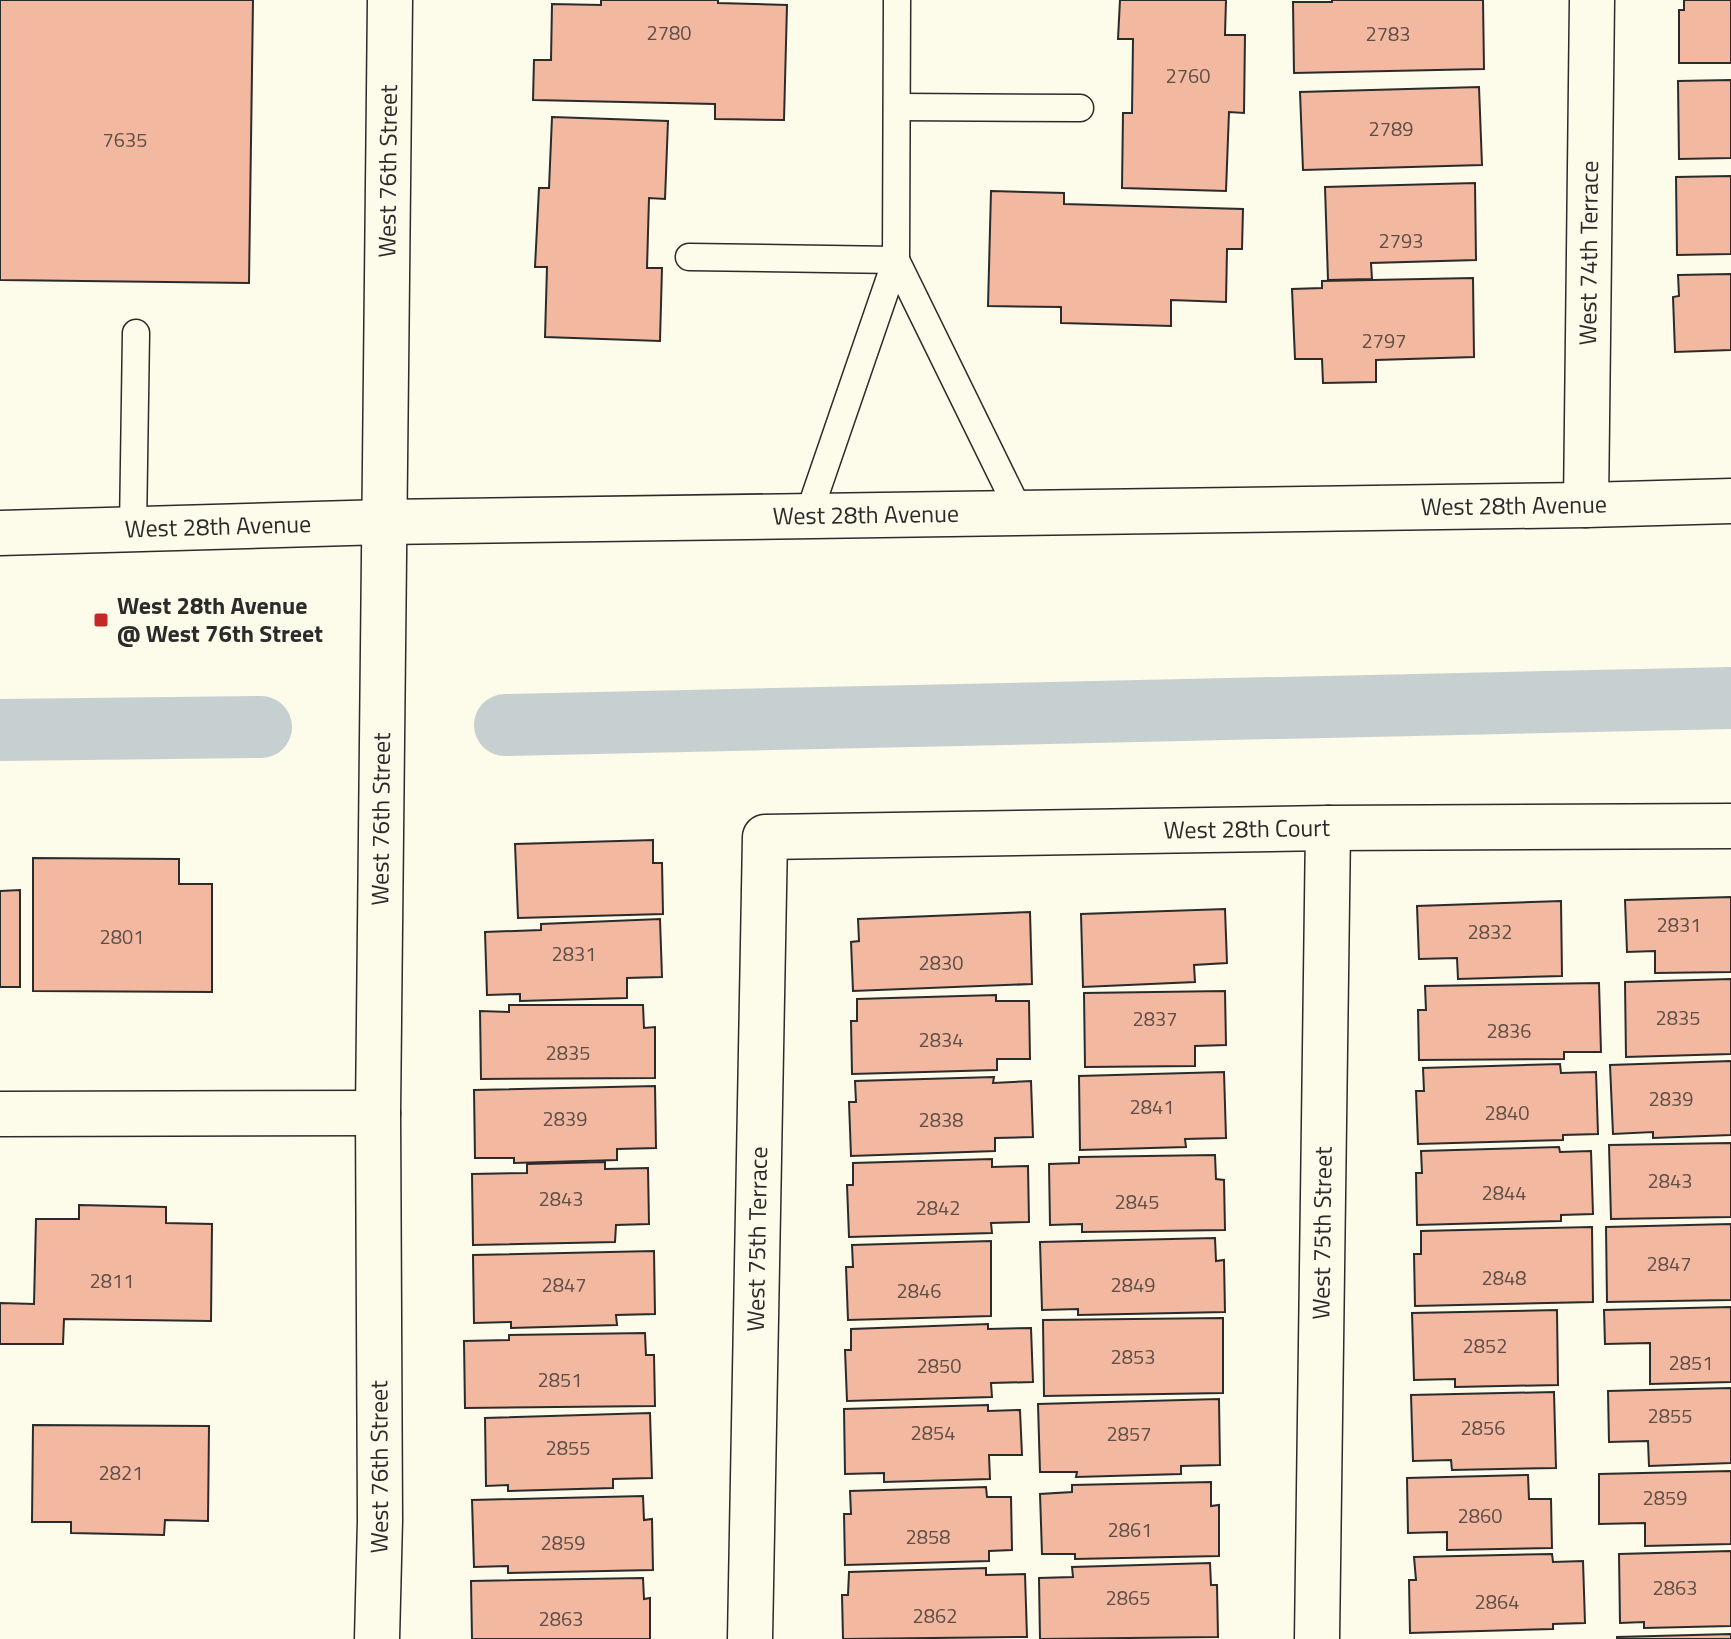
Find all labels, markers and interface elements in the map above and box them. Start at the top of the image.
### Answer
house number: 2780 [647,17,691,48]
house number: 2783 [1366,18,1410,49]
house number: 2760 [1166,60,1210,91]
street label: West 76th Street [368,84,406,258]
house number: 2789 [1369,113,1413,144]
house number: 7635 [103,124,147,155]
street label: West 74th Terrace [1569,160,1607,346]
house number: 2793 [1379,225,1423,256]
house number: 2797 [1362,325,1406,356]
street label: West 28th Avenue [1420,485,1607,524]
street label: West 28th Avenue [772,495,959,534]
street label: West 28th Avenue [124,505,312,546]
place label: West 28th Avenue @ West 76th Street [117,587,323,651]
marker: West 28th Avenue @ West 76th Street [92,611,110,629]
street label: West 76th Street [361,732,399,906]
street label: West 28th Court [1163,809,1331,848]
house number: 2831 [1657,909,1701,940]
house number: 2832 [1468,916,1512,947]
house number: 2801 [100,921,144,952]
house number: 2831 [552,938,596,969]
house number: 2830 [919,947,963,978]
house number: 2835 [1656,1002,1700,1033]
house number: 2837 [1133,1003,1177,1034]
house number: 2836 [1487,1015,1531,1046]
house number: 2834 [919,1024,963,1055]
house number: 2835 [546,1037,590,1068]
house number: 2839 [1649,1083,1693,1114]
house number: 2841 [1130,1091,1174,1122]
house number: 2840 [1485,1097,1529,1128]
house number: 2839 [543,1103,587,1134]
house number: 2838 [919,1104,963,1135]
street label: West 75th Terrace [737,1146,776,1332]
street label: West 75th Street [1302,1146,1341,1320]
house number: 2843 [1648,1165,1692,1196]
house number: 2844 [1482,1177,1526,1208]
house number: 2843 [539,1183,583,1214]
house number: 2845 [1115,1186,1159,1217]
house number: 2842 [916,1192,960,1223]
house number: 2847 [1647,1248,1691,1279]
house number: 2848 [1482,1262,1526,1293]
house number: 2811 [90,1265,134,1296]
house number: 2847 [542,1269,586,1300]
house number: 2849 [1111,1269,1155,1300]
house number: 2846 [897,1275,941,1306]
house number: 2852 [1463,1330,1507,1361]
house number: 2853 [1111,1341,1155,1372]
house number: 2851 [1669,1347,1713,1378]
house number: 2850 [917,1350,961,1381]
house number: 2851 [538,1364,582,1395]
street label: West 76th Street [360,1380,397,1554]
house number: 2855 [1648,1400,1692,1431]
house number: 2856 [1461,1412,1505,1443]
house number: 2854 [911,1417,955,1448]
house number: 2857 [1107,1418,1151,1449]
house number: 2855 [546,1432,590,1463]
house number: 2821 [99,1457,143,1488]
house number: 2859 [1643,1482,1687,1513]
house number: 2860 [1458,1500,1502,1531]
house number: 2861 [1108,1514,1152,1545]
house number: 2858 [906,1521,950,1552]
house number: 2859 [541,1527,585,1558]
house number: 2863 [1653,1572,1697,1603]
house number: 2865 [1106,1582,1150,1613]
house number: 2864 [1475,1586,1519,1617]
house number: 2862 [913,1600,957,1631]
house number: 2863 [539,1603,583,1634]

